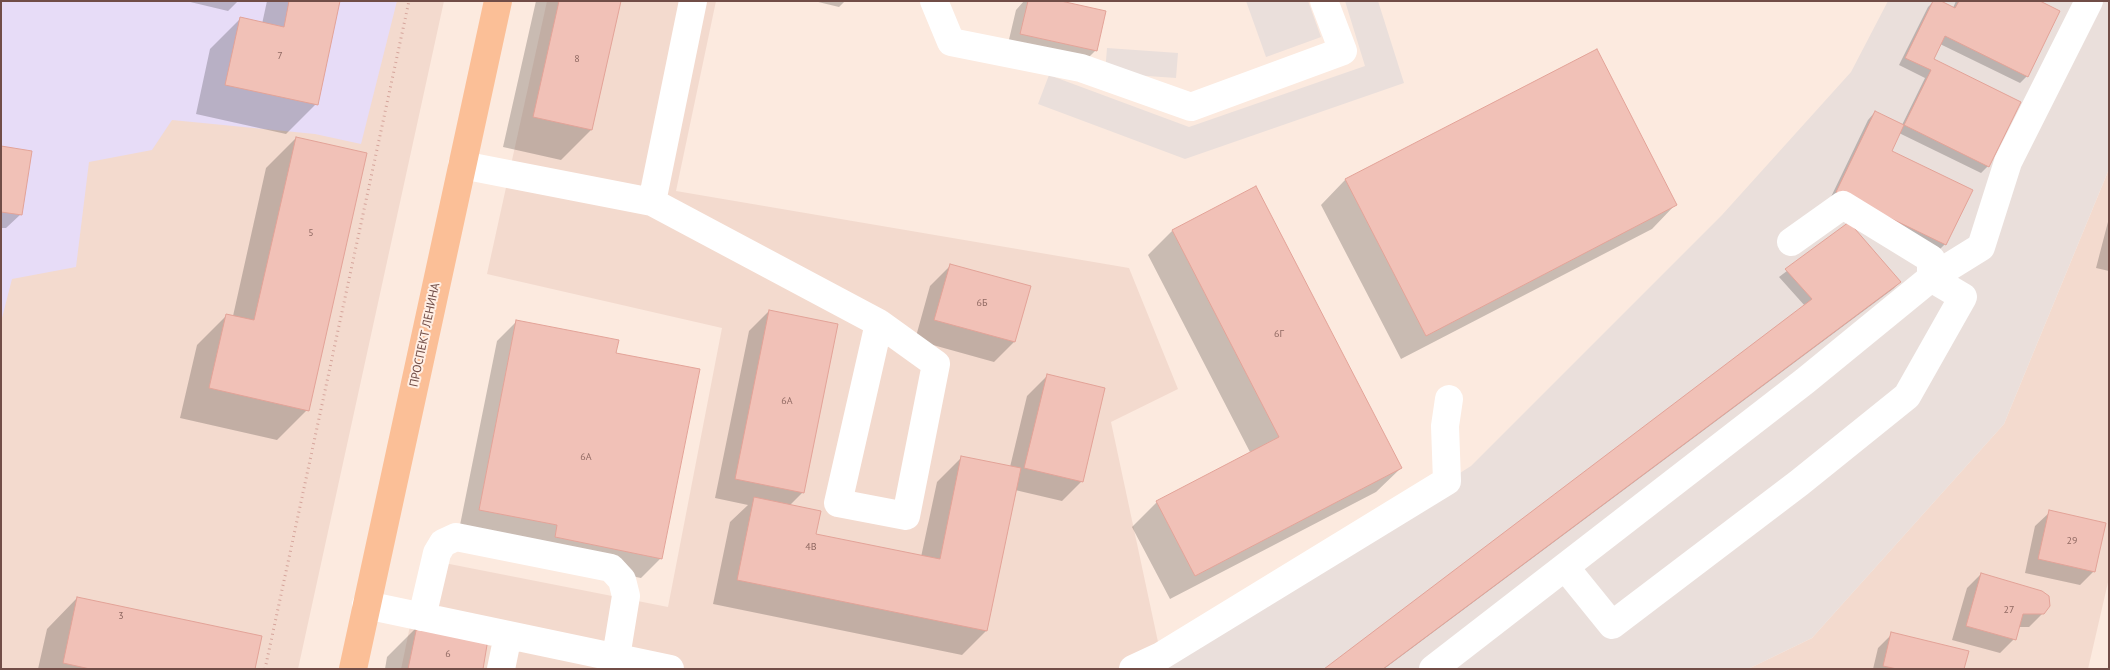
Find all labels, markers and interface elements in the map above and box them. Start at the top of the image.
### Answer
house number: 7 [277,50,283,62]
house number: 8 [574,53,580,65]
house number: 5 [308,227,314,239]
street label: ПРОСПЕКТ ЛЕНИНА [407,282,443,388]
house number: 6Б [977,297,987,309]
house number: 6Г [1274,328,1284,340]
house number: 6А [781,395,793,407]
house number: 6А [580,451,592,463]
house number: 29 [2067,535,2077,547]
house number: 4В [805,541,817,553]
house number: 27 [2004,604,2014,616]
house number: 3 [118,610,124,622]
house number: 6 [445,648,451,660]

